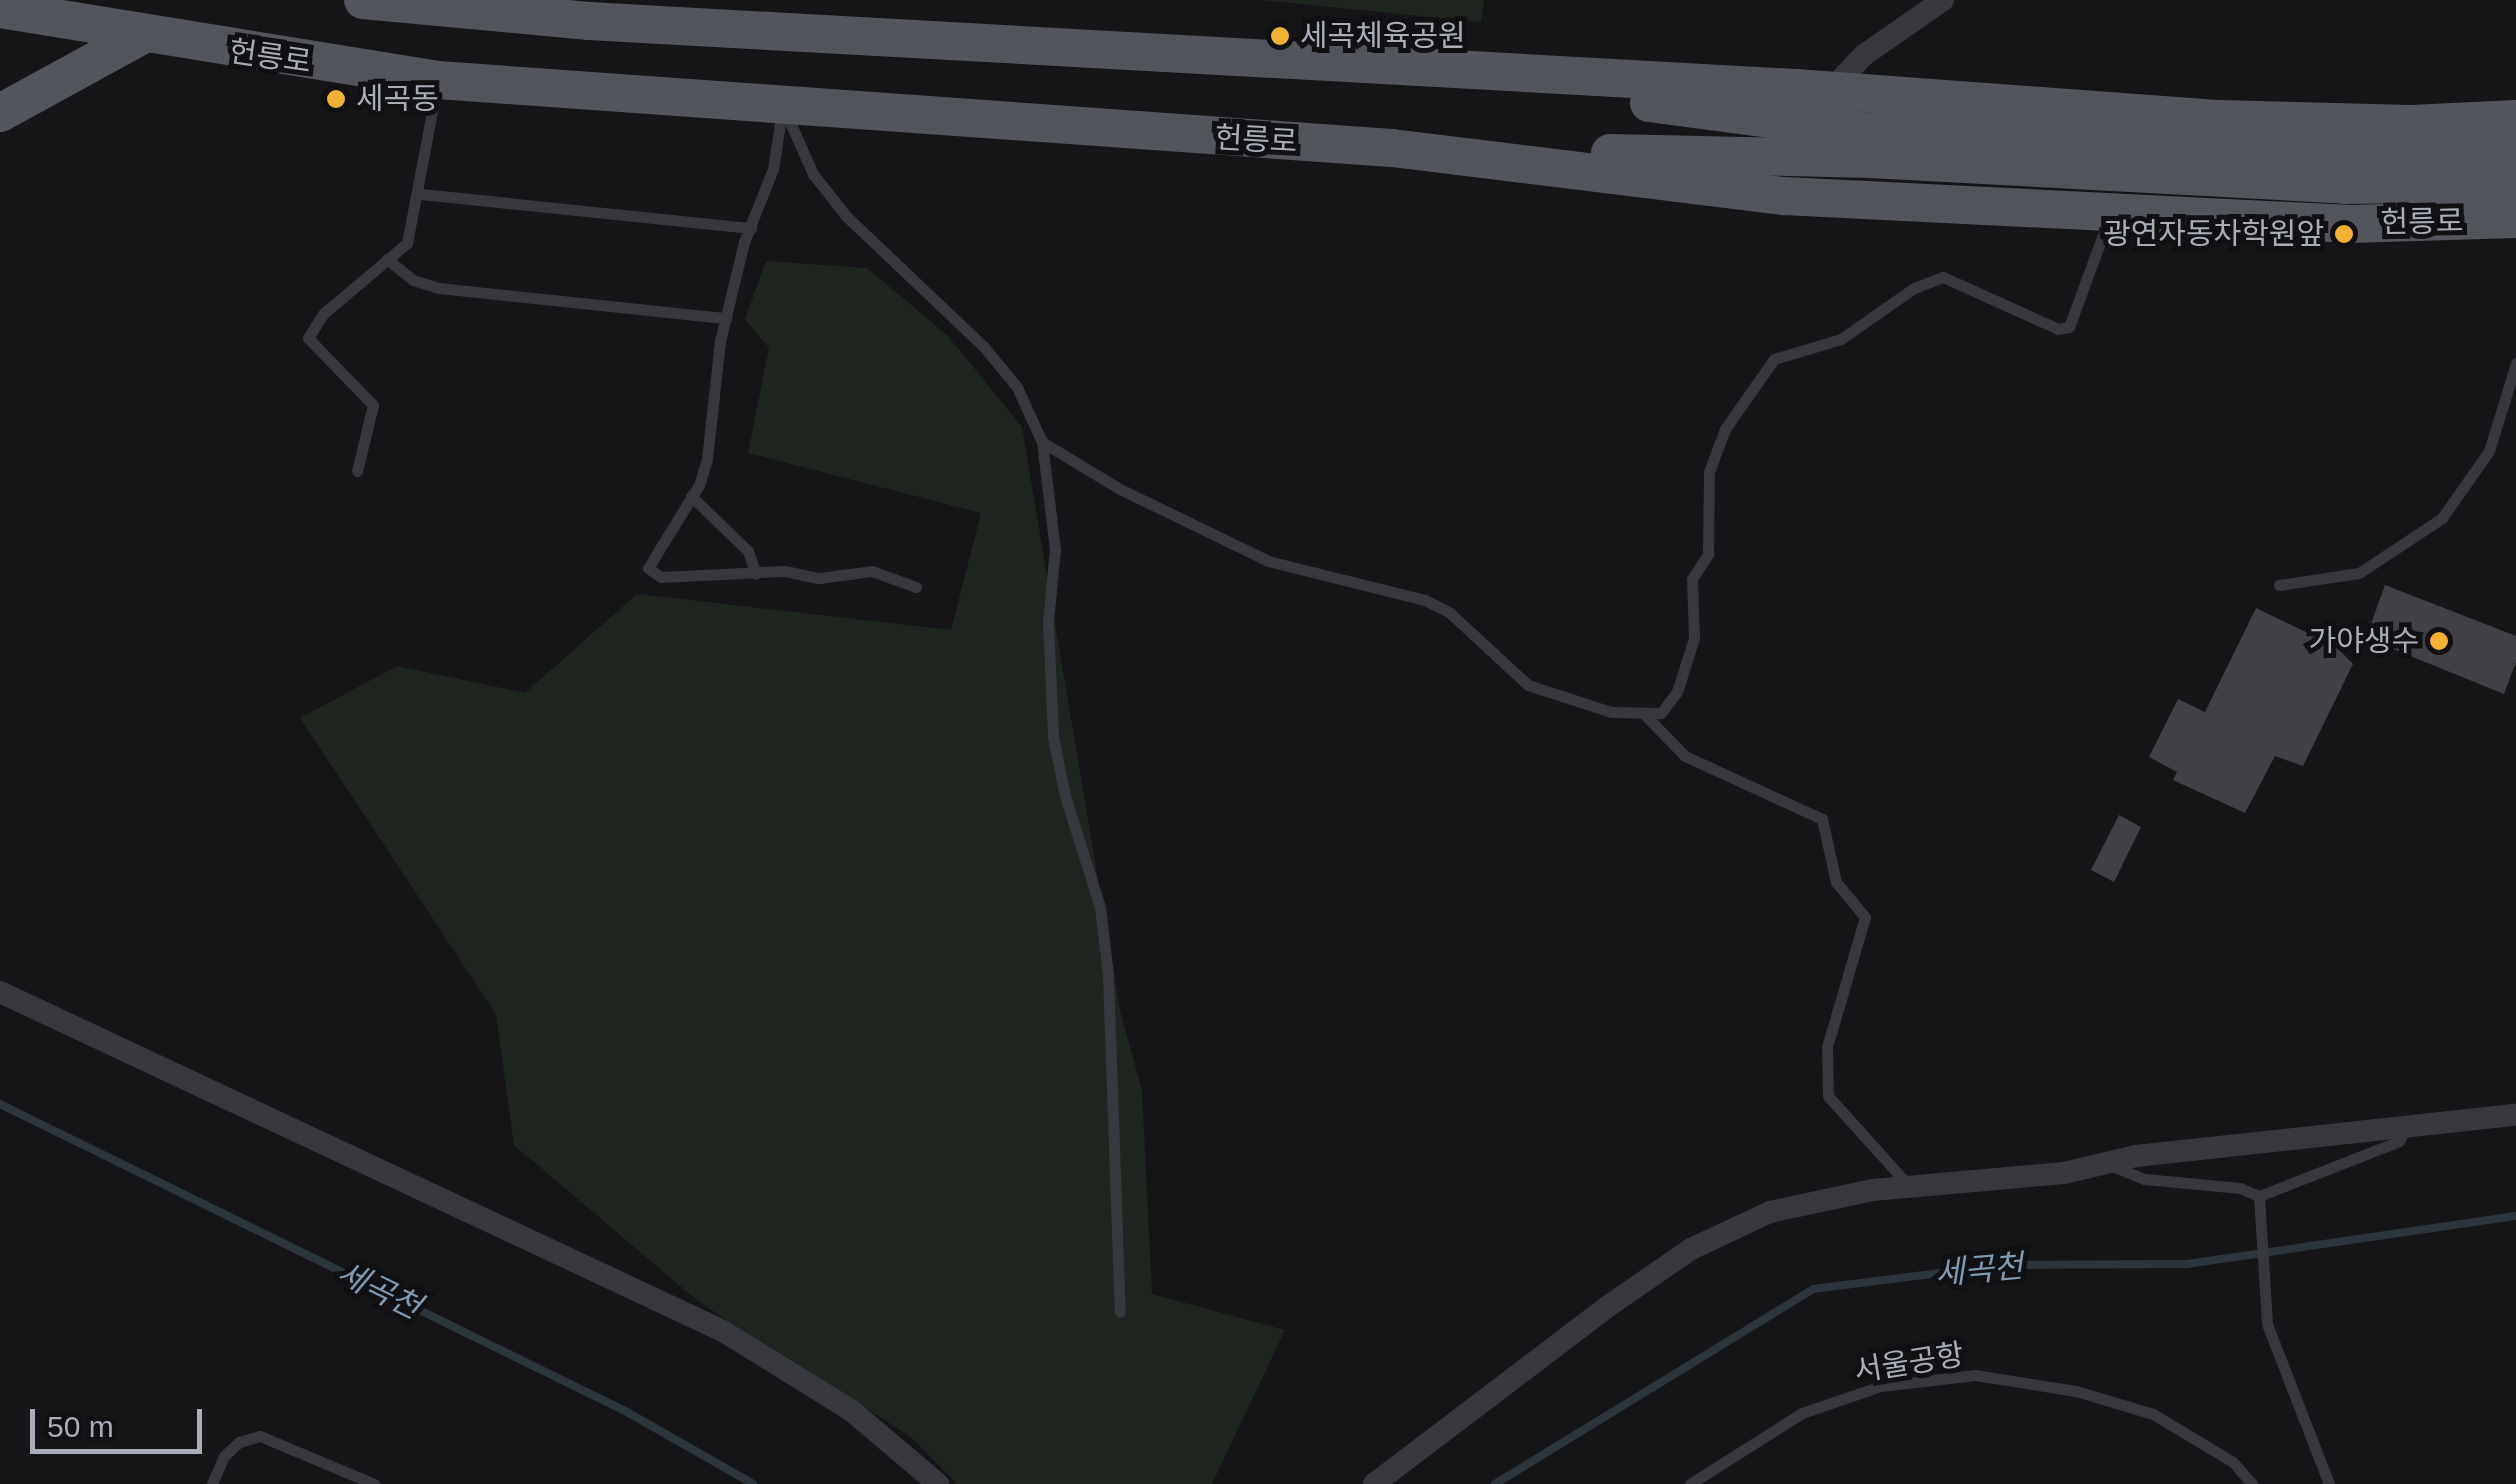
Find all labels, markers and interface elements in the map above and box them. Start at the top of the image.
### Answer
place label: 세곡체육공원 [1300,18,1466,54]
marker: 세곡체육공원 [1269,25,1291,47]
street label: 헌릉로 [226,33,314,81]
place label: 세곡동 [356,81,439,117]
marker: 세곡동 [325,88,347,110]
street label: 헌릉로 [1214,120,1298,160]
street label: 헌릉로 [2380,203,2464,241]
place label: 광연자동차학원앞 [2103,216,2324,252]
marker: 광연자동차학원앞 [2333,223,2355,245]
place label: 가야생수 [2309,623,2419,659]
marker: 가야생수 [2428,630,2450,652]
water label: 세곡천 [1933,1247,2025,1293]
water label: 세곡천 [331,1253,427,1327]
street label: 서울공항 [1852,1337,1966,1389]
scale bar [35,1389,208,1451]
text: 50 m [47,1410,114,1443]

